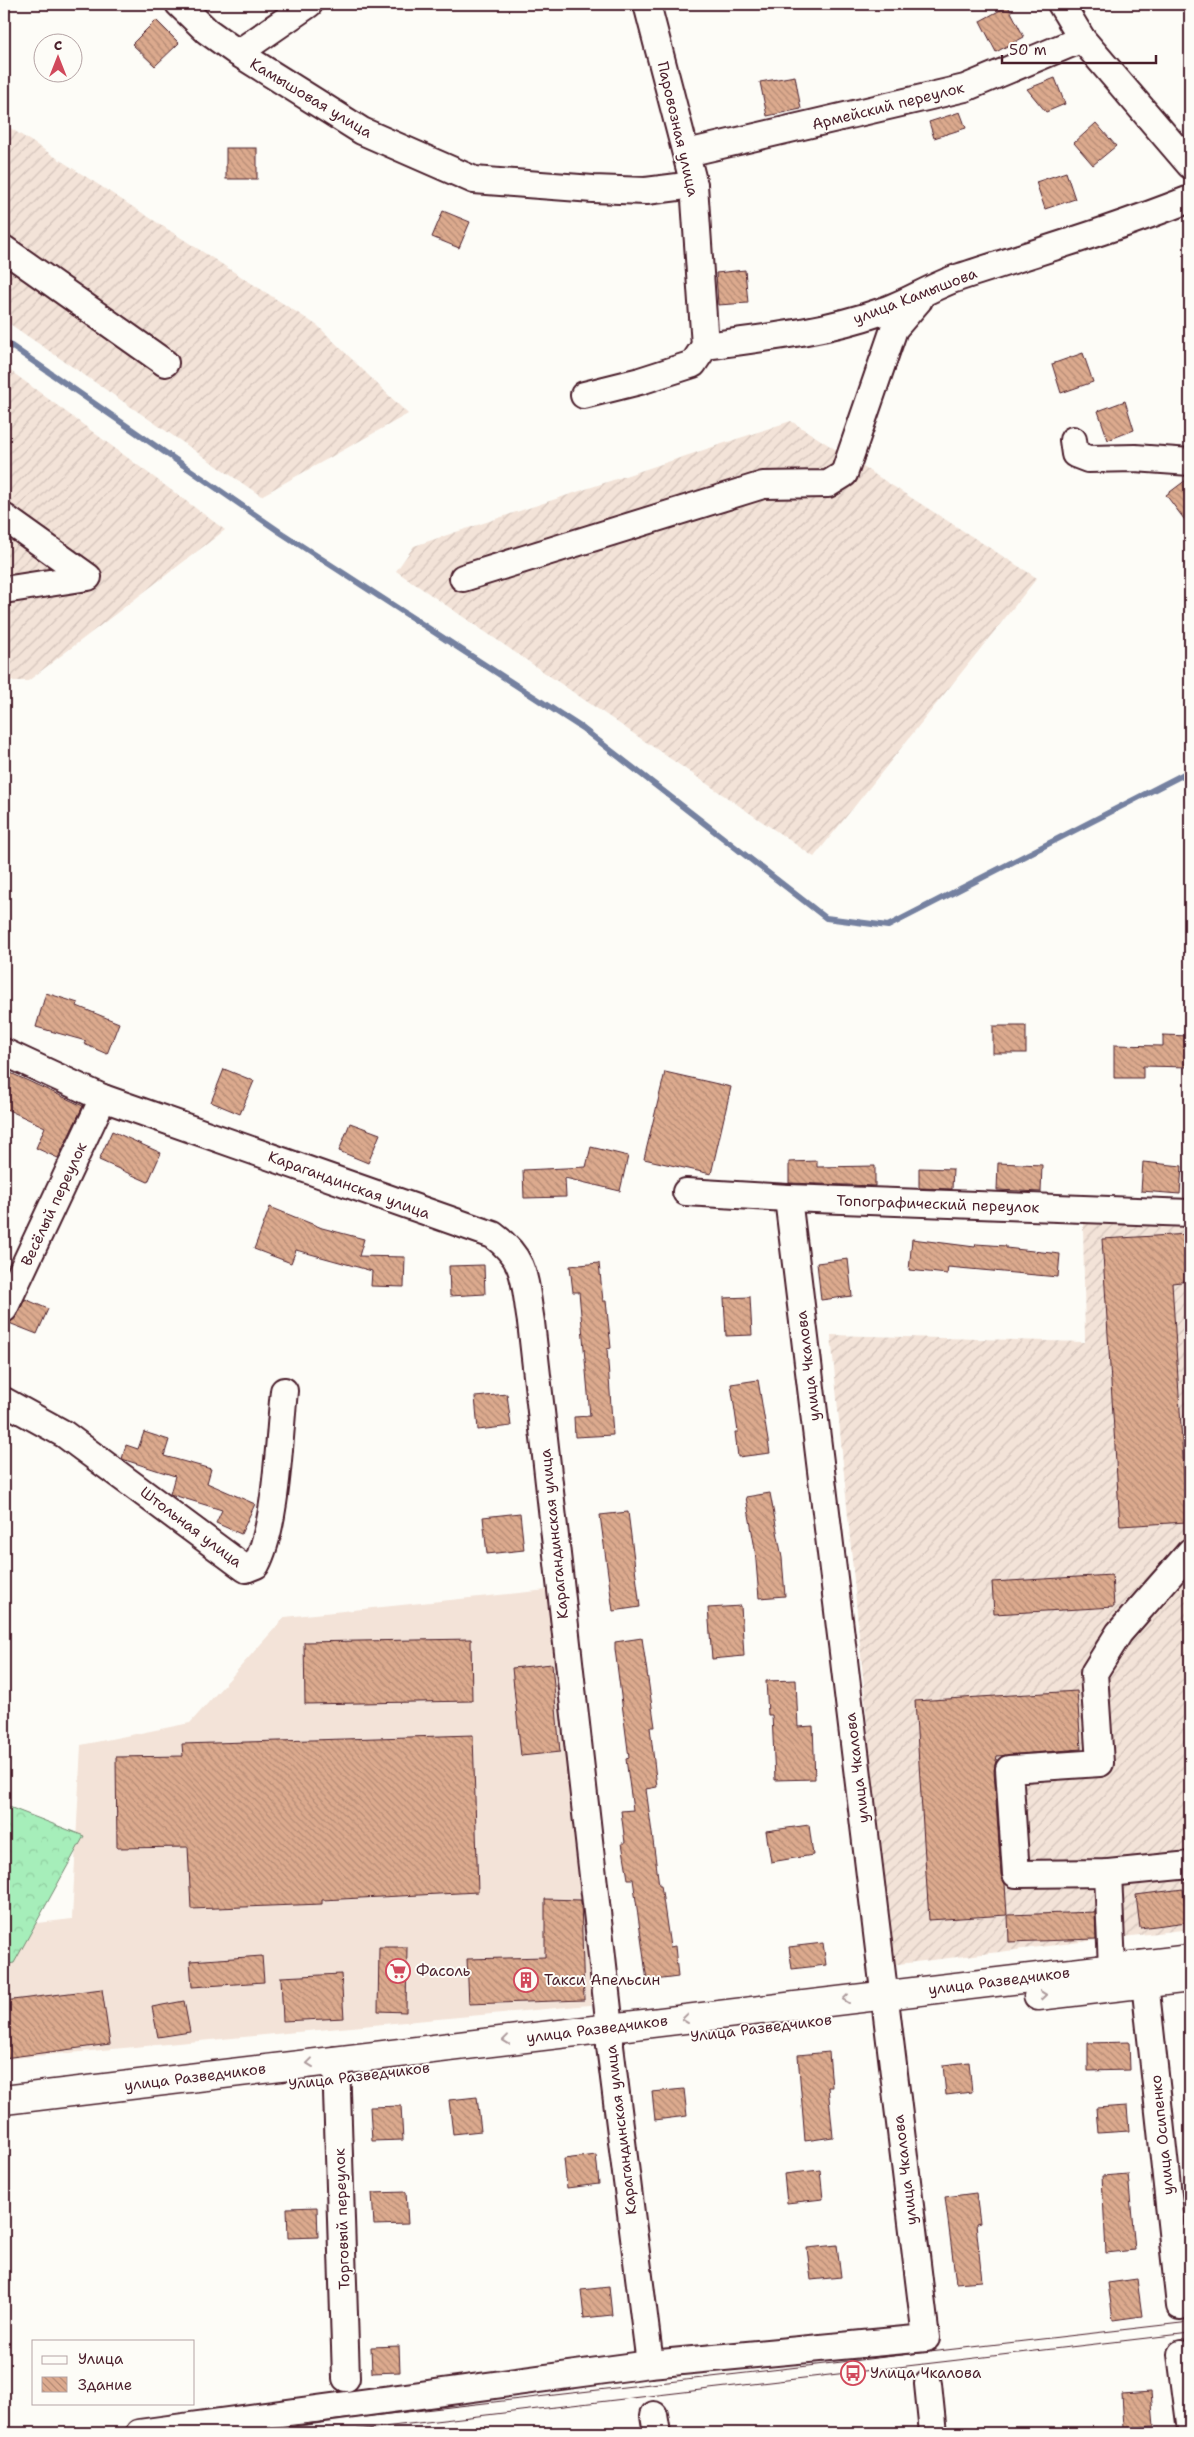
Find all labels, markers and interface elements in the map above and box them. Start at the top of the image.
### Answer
north arrow [32,32,82,82]
scale bar [1002,32,1155,64]
text: С [54,36,62,54]
text: 50 m [1009,40,1047,60]
street label: Камышовая улица [246,54,376,143]
street label: Паровозная улица [653,60,703,199]
street label: Армейский переулок [810,77,966,135]
street label: улица Камышова [850,263,980,329]
street label: Весёлый переулок [17,1139,92,1269]
street label: Карагандинская улица [265,1146,433,1224]
street label: Топографический переулок [836,1190,1040,1218]
street label: улица Чкалова [791,1309,825,1422]
street label: Карагандинская улица [535,1447,573,1620]
street label: Штольная улица [136,1482,247,1572]
street label: улица Чкалова [840,1711,874,1824]
supermarket icon: Фасоль [385,1958,411,1984]
place label: Фасоль [416,1961,471,1981]
street label: улица Разведчиков [927,1962,1071,2000]
building icon: Такси Апельсин [513,1967,539,1993]
place label: Такси Апельсин [544,1970,660,1990]
one-way arrow [1039,1990,1047,2001]
one-way arrow [842,1993,850,2004]
street label: Улица Разведчиков [689,2009,833,2047]
street label: улица Разведчиков [525,2010,669,2048]
one-way arrow [681,2013,689,2023]
one-way arrow [502,2034,510,2045]
street label: Карагандинская улица [601,2043,641,2216]
street label: Улица Разведчиков [287,2057,431,2095]
one-way arrow [306,2057,314,2068]
street label: улица Разведчиков [123,2058,267,2096]
street label: улица Осипенко [1146,2074,1178,2196]
street label: улица Чкалова [888,2113,922,2226]
street label: Торговый переулок [330,2148,354,2290]
legend [32,2340,195,2404]
text: Улица [78,2349,124,2369]
bus stop icon: Улица Чкалова [840,2360,866,2386]
place label: Улица Чкалова [870,2363,982,2383]
text: Здание [78,2375,132,2395]

